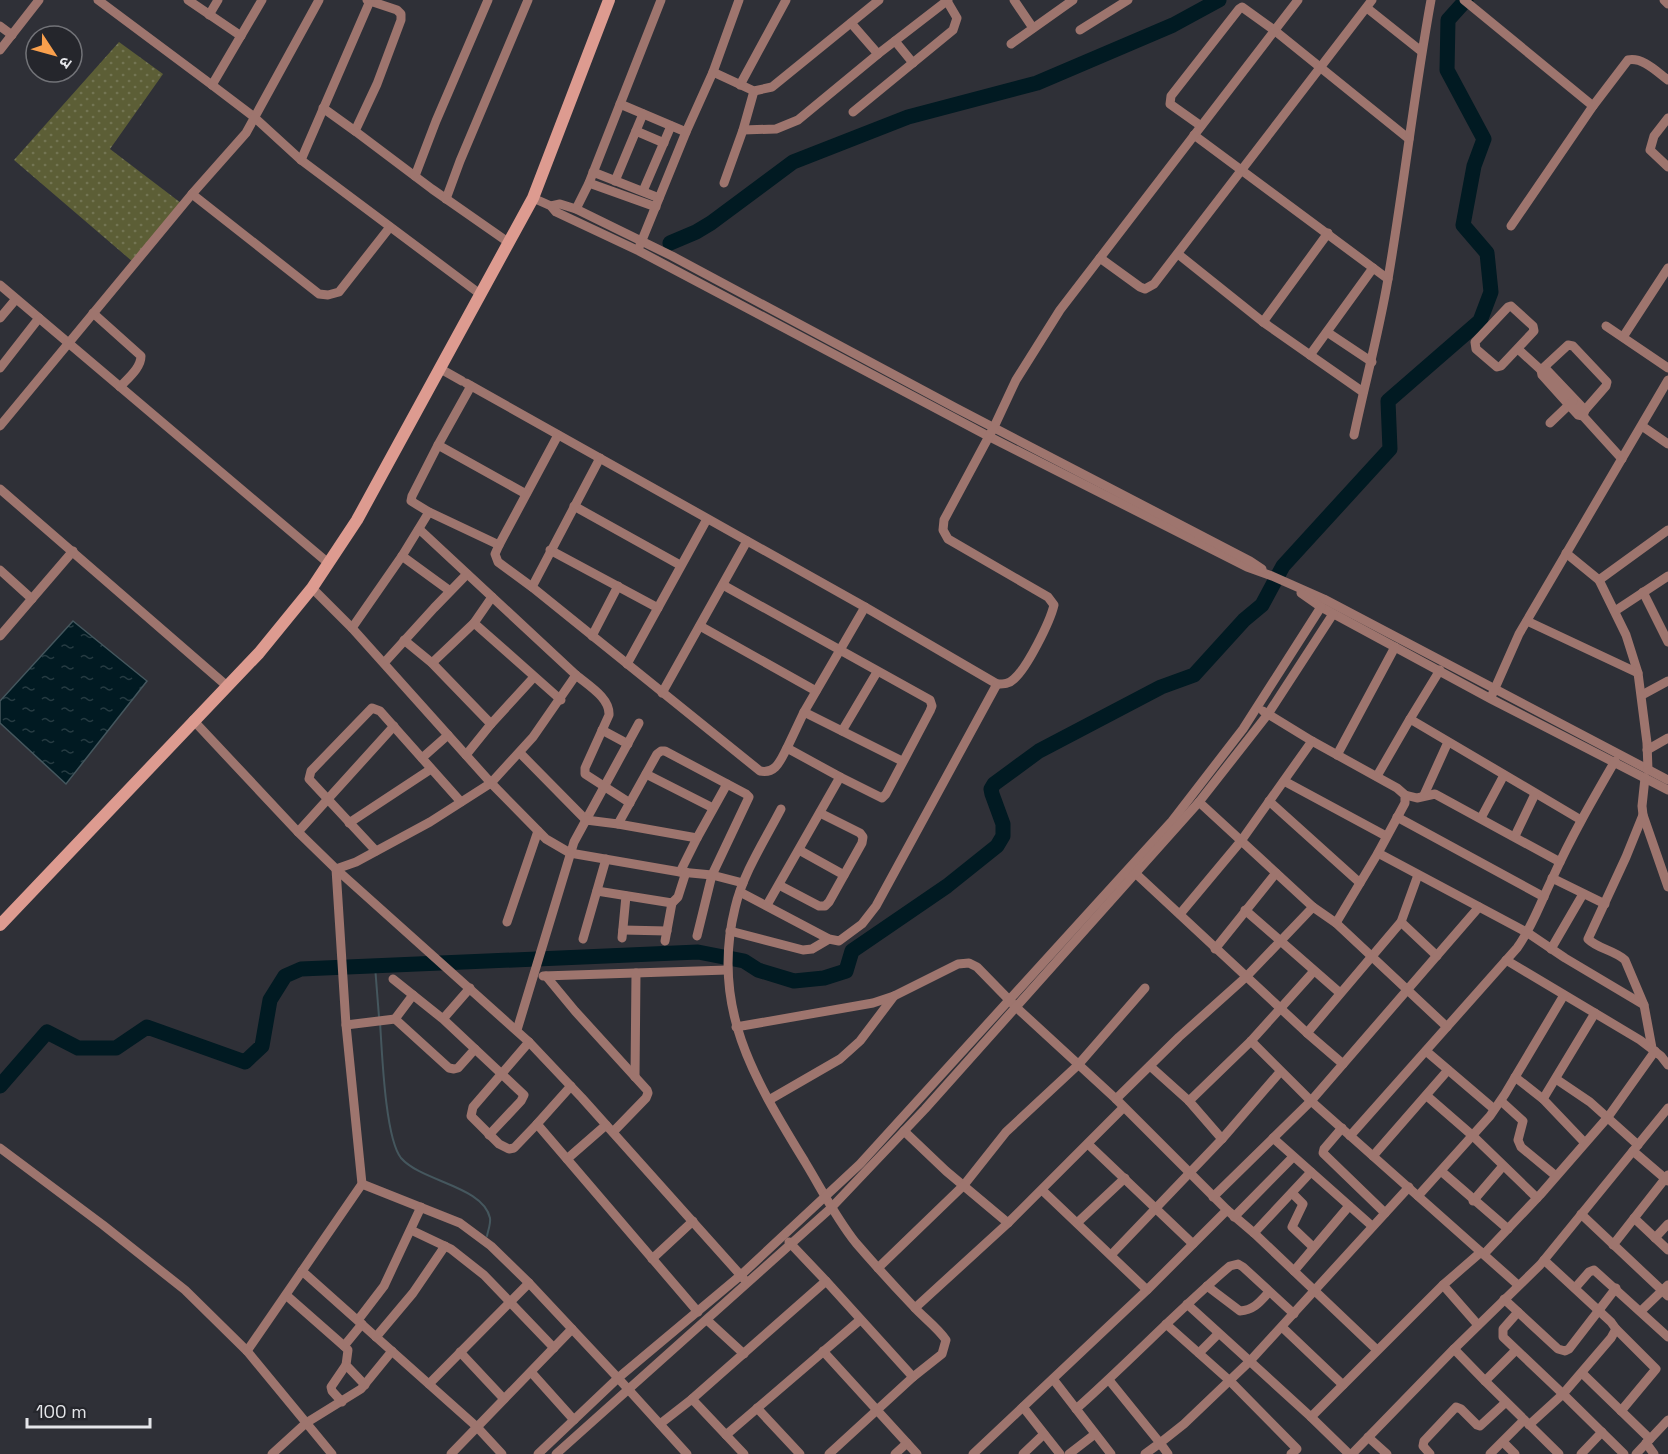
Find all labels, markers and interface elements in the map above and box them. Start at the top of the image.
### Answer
north arrow [24,24,84,84]
text: उ [54,53,77,73]
scale bar [27,1391,150,1429]
text: 100 m [36,1400,87,1423]

